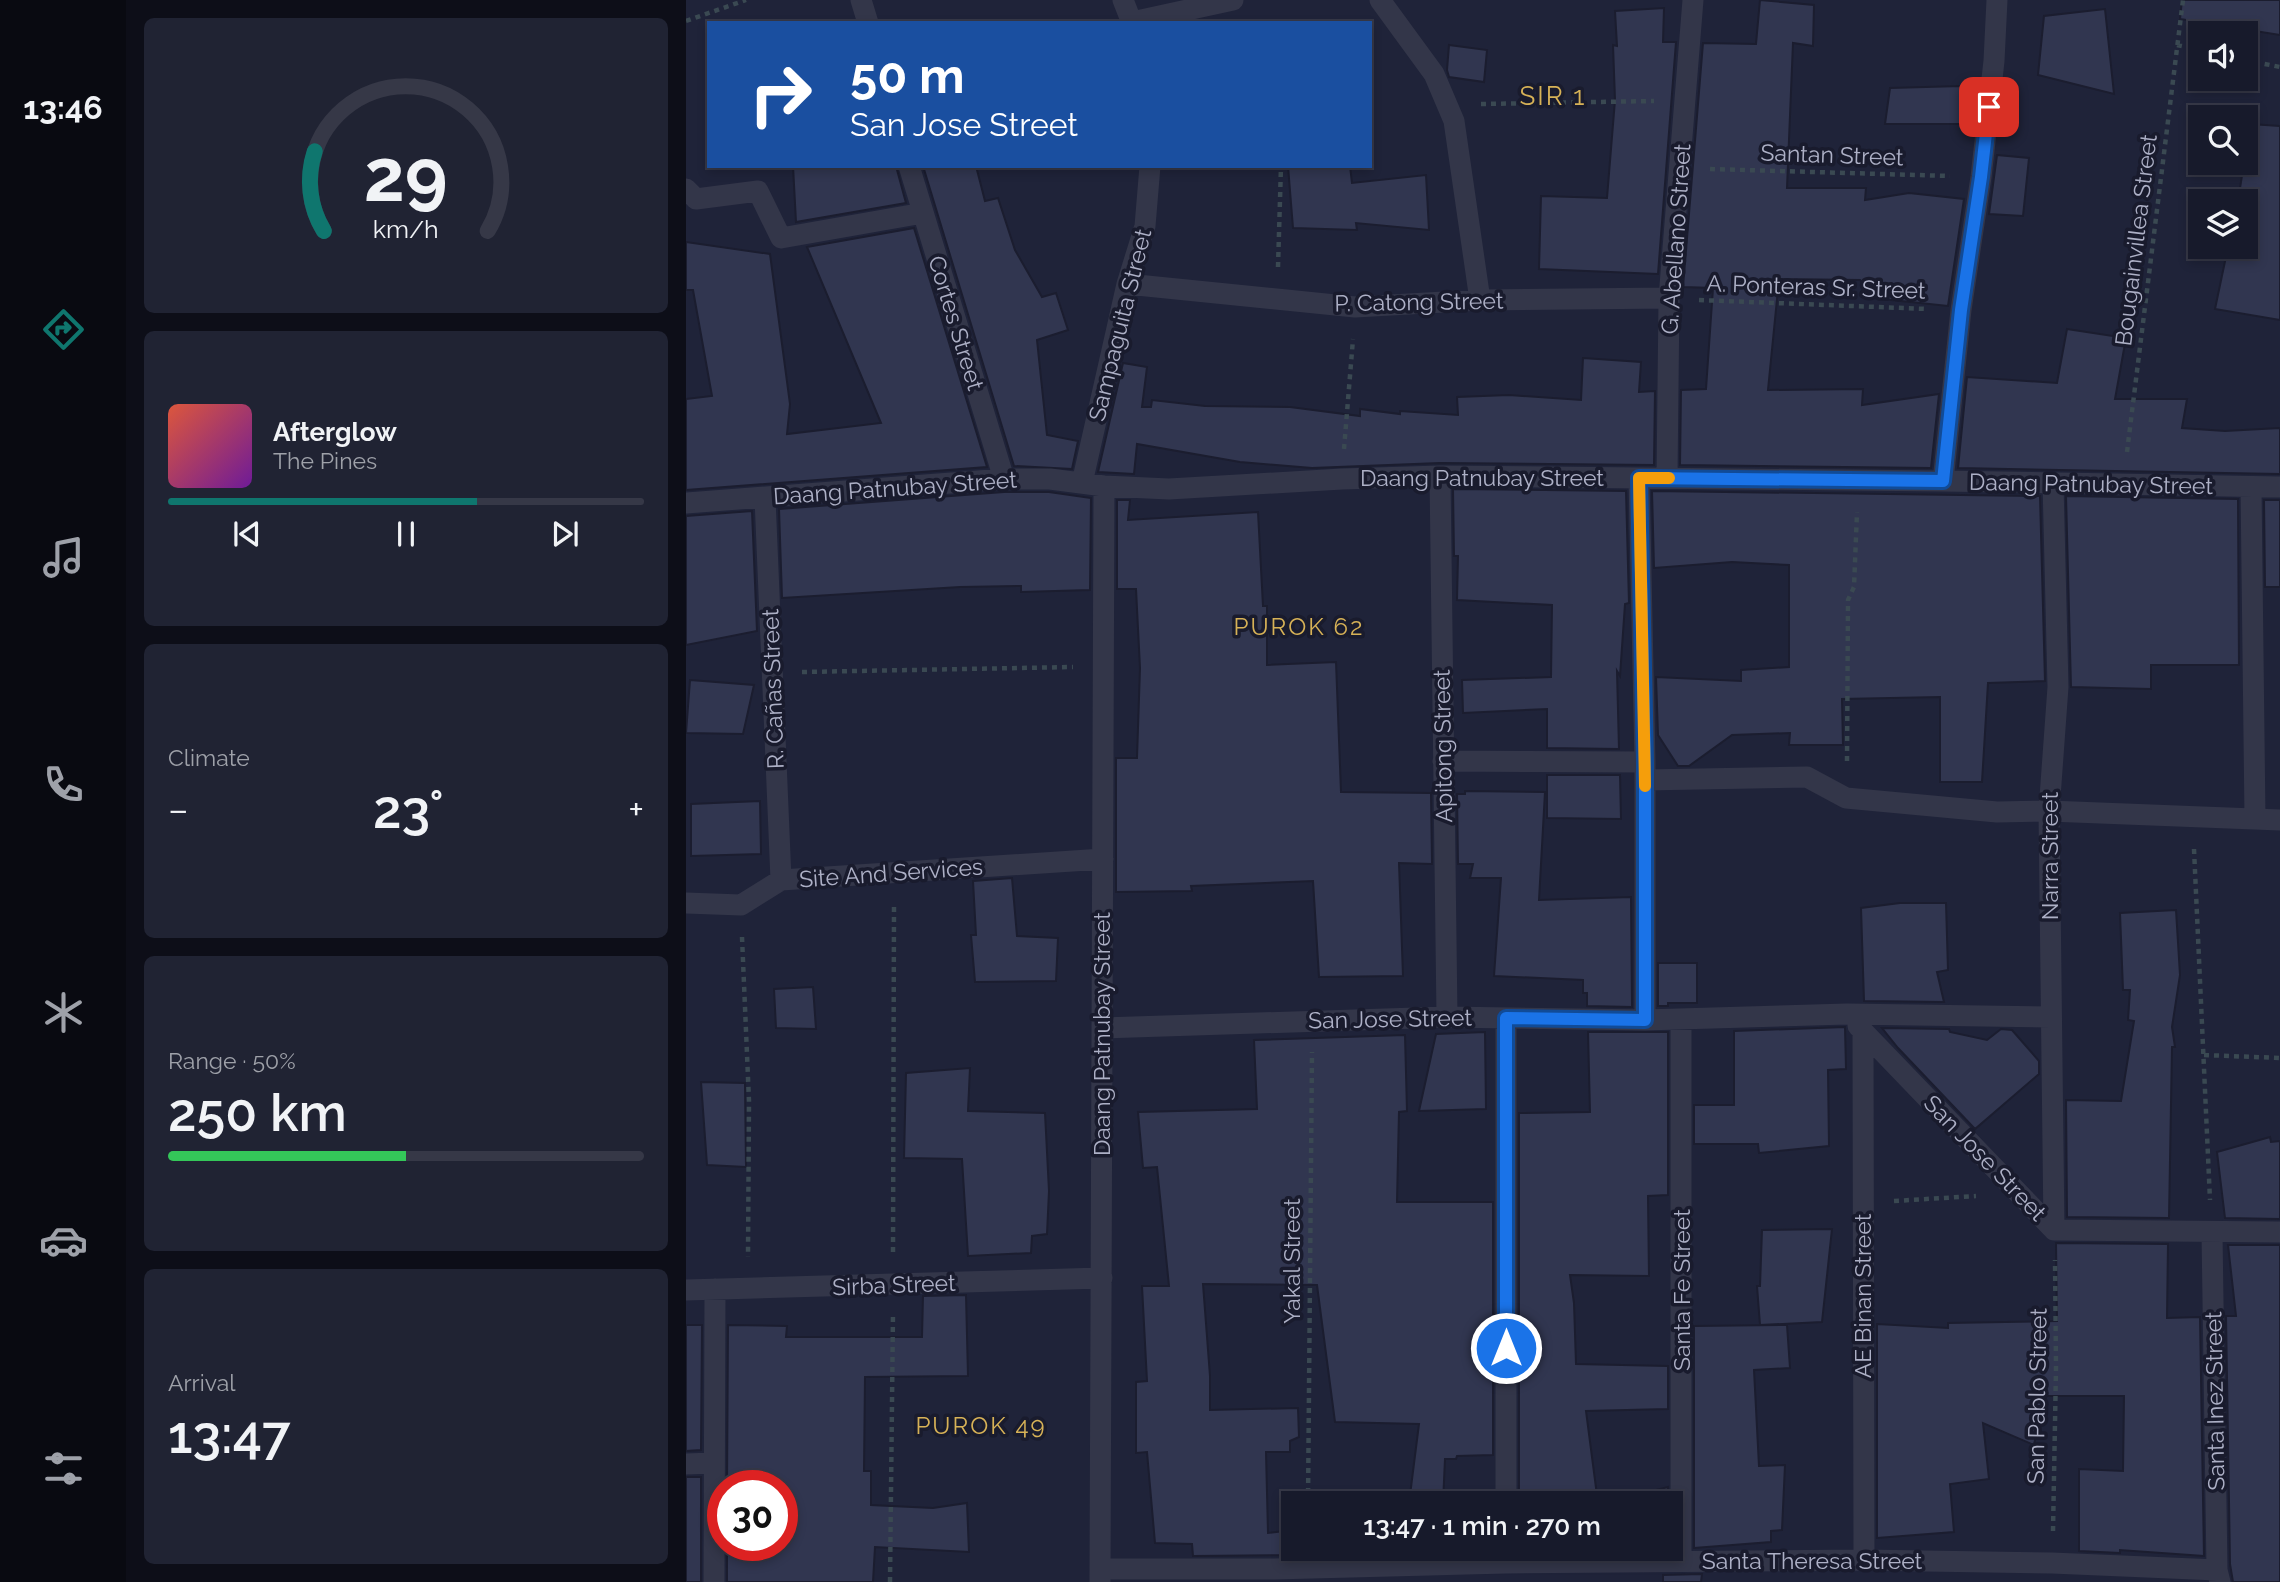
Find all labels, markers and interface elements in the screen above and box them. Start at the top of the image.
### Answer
map controls [2188,21,2258,259]
button: sound [2188,21,2258,91]
text: 50 m [850,47,965,104]
icon: right [735,49,826,140]
pin [1959,77,2019,137]
district label: SIR 1 [1520,81,1586,111]
icon: arrive [1970,88,2008,126]
text: 13:46 [23,89,103,126]
button: search [2188,105,2258,175]
text: San Jose Street [850,106,1078,143]
street label: Bougainvillea Street [2109,132,2162,347]
text: 29 [364,134,448,219]
street label: Santan Street [1760,139,1904,170]
street label: G. Abellano Street [1655,142,1696,335]
button: layers [2188,189,2258,259]
text: km/h [373,214,439,244]
street label: Sampaguita Street [1083,226,1157,424]
street label: Cortes Street [923,252,990,394]
street label: A. Ponteras Sr. Street [1706,269,1926,304]
street label: P. Catong Street [1334,287,1504,316]
icon: directions [39,305,88,354]
text: Afterglow [273,417,397,447]
text: The Pines [273,447,377,474]
street label: Daang Patnubay Street [1360,464,1604,491]
street label: Daang Patnubay Street [772,465,1018,509]
street label: Daang Patnubay Street [1969,468,2214,499]
icon: previous [228,515,266,553]
icon: pause [387,515,425,553]
icon: next [546,515,584,553]
icon: music [39,533,88,582]
street label: R. Cañas Street [756,608,789,770]
district label: PUROK 62 [1234,612,1364,641]
street label: Apitong Street [1428,669,1457,823]
text: Climate [168,744,250,771]
icon: phone [39,760,88,809]
text: 23° [373,779,444,840]
text: − [168,787,188,832]
text: + [628,787,644,832]
street label: Narra Street [2036,791,2063,920]
street label: Site And Services [798,853,984,892]
street label: Daang Patnubay Street [1088,912,1115,1156]
icon: climate [39,988,88,1037]
street label: San Jose Street [1308,1004,1472,1033]
text: Range · 50% [168,1047,296,1074]
text: 250 km [168,1082,347,1143]
street label: San Jose Street [1919,1089,2052,1226]
street label: Yakal Street [1278,1198,1305,1324]
street label: Santa Fe Street [1668,1209,1695,1371]
street label: AE Binan Street [1849,1213,1876,1378]
icon: car [39,1216,88,1265]
street label: Sirba Street [832,1269,956,1300]
street label: San Pablo Street [2021,1307,2052,1484]
position arrow [1469,1311,1543,1385]
street label: Santa Inez Street [2199,1311,2230,1491]
text: Arrival [168,1369,235,1396]
text: 13:47 [168,1404,290,1465]
district label: PUROK 49 [915,1411,1047,1440]
icon: filters [39,1444,88,1493]
speed limit sign: 30 [707,1470,798,1561]
text: 13:47 · 1 min · 270 m [1363,1511,1601,1541]
street label: Santa Theresa Street [1702,1547,1923,1574]

